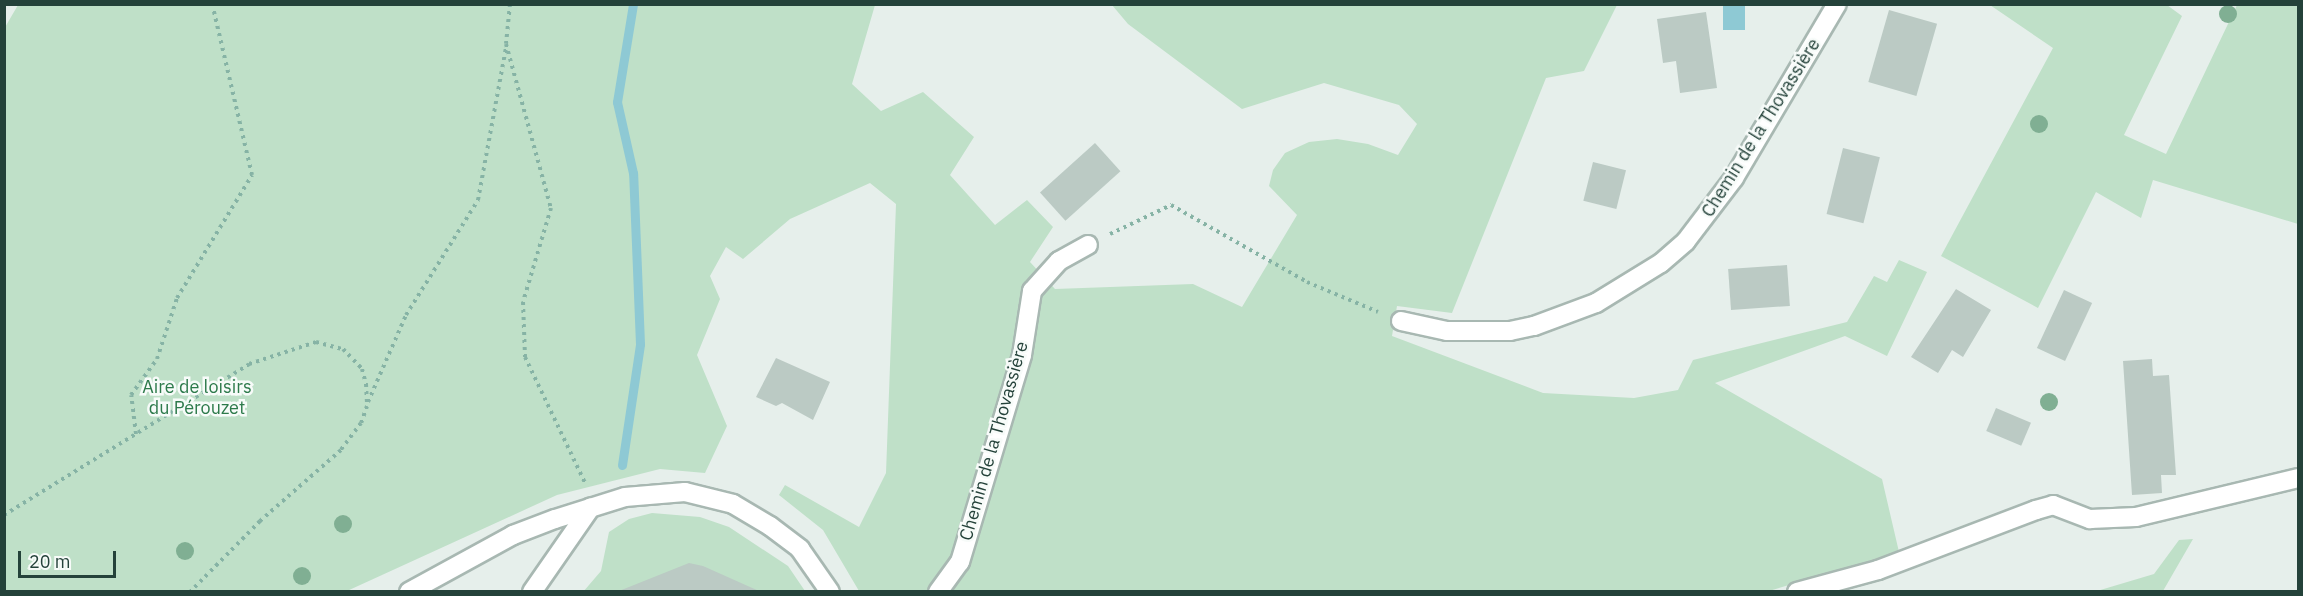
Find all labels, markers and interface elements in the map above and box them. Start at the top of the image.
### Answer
street label: Chemin de la Thovassière [1697,35,1825,221]
street label: Chemin de la Thovassière [955,339,1033,543]
park label: Aire de loisirs du Pérouzet [142,377,252,420]
scale bar [21,539,118,577]
text: 20 m [29,550,71,573]

